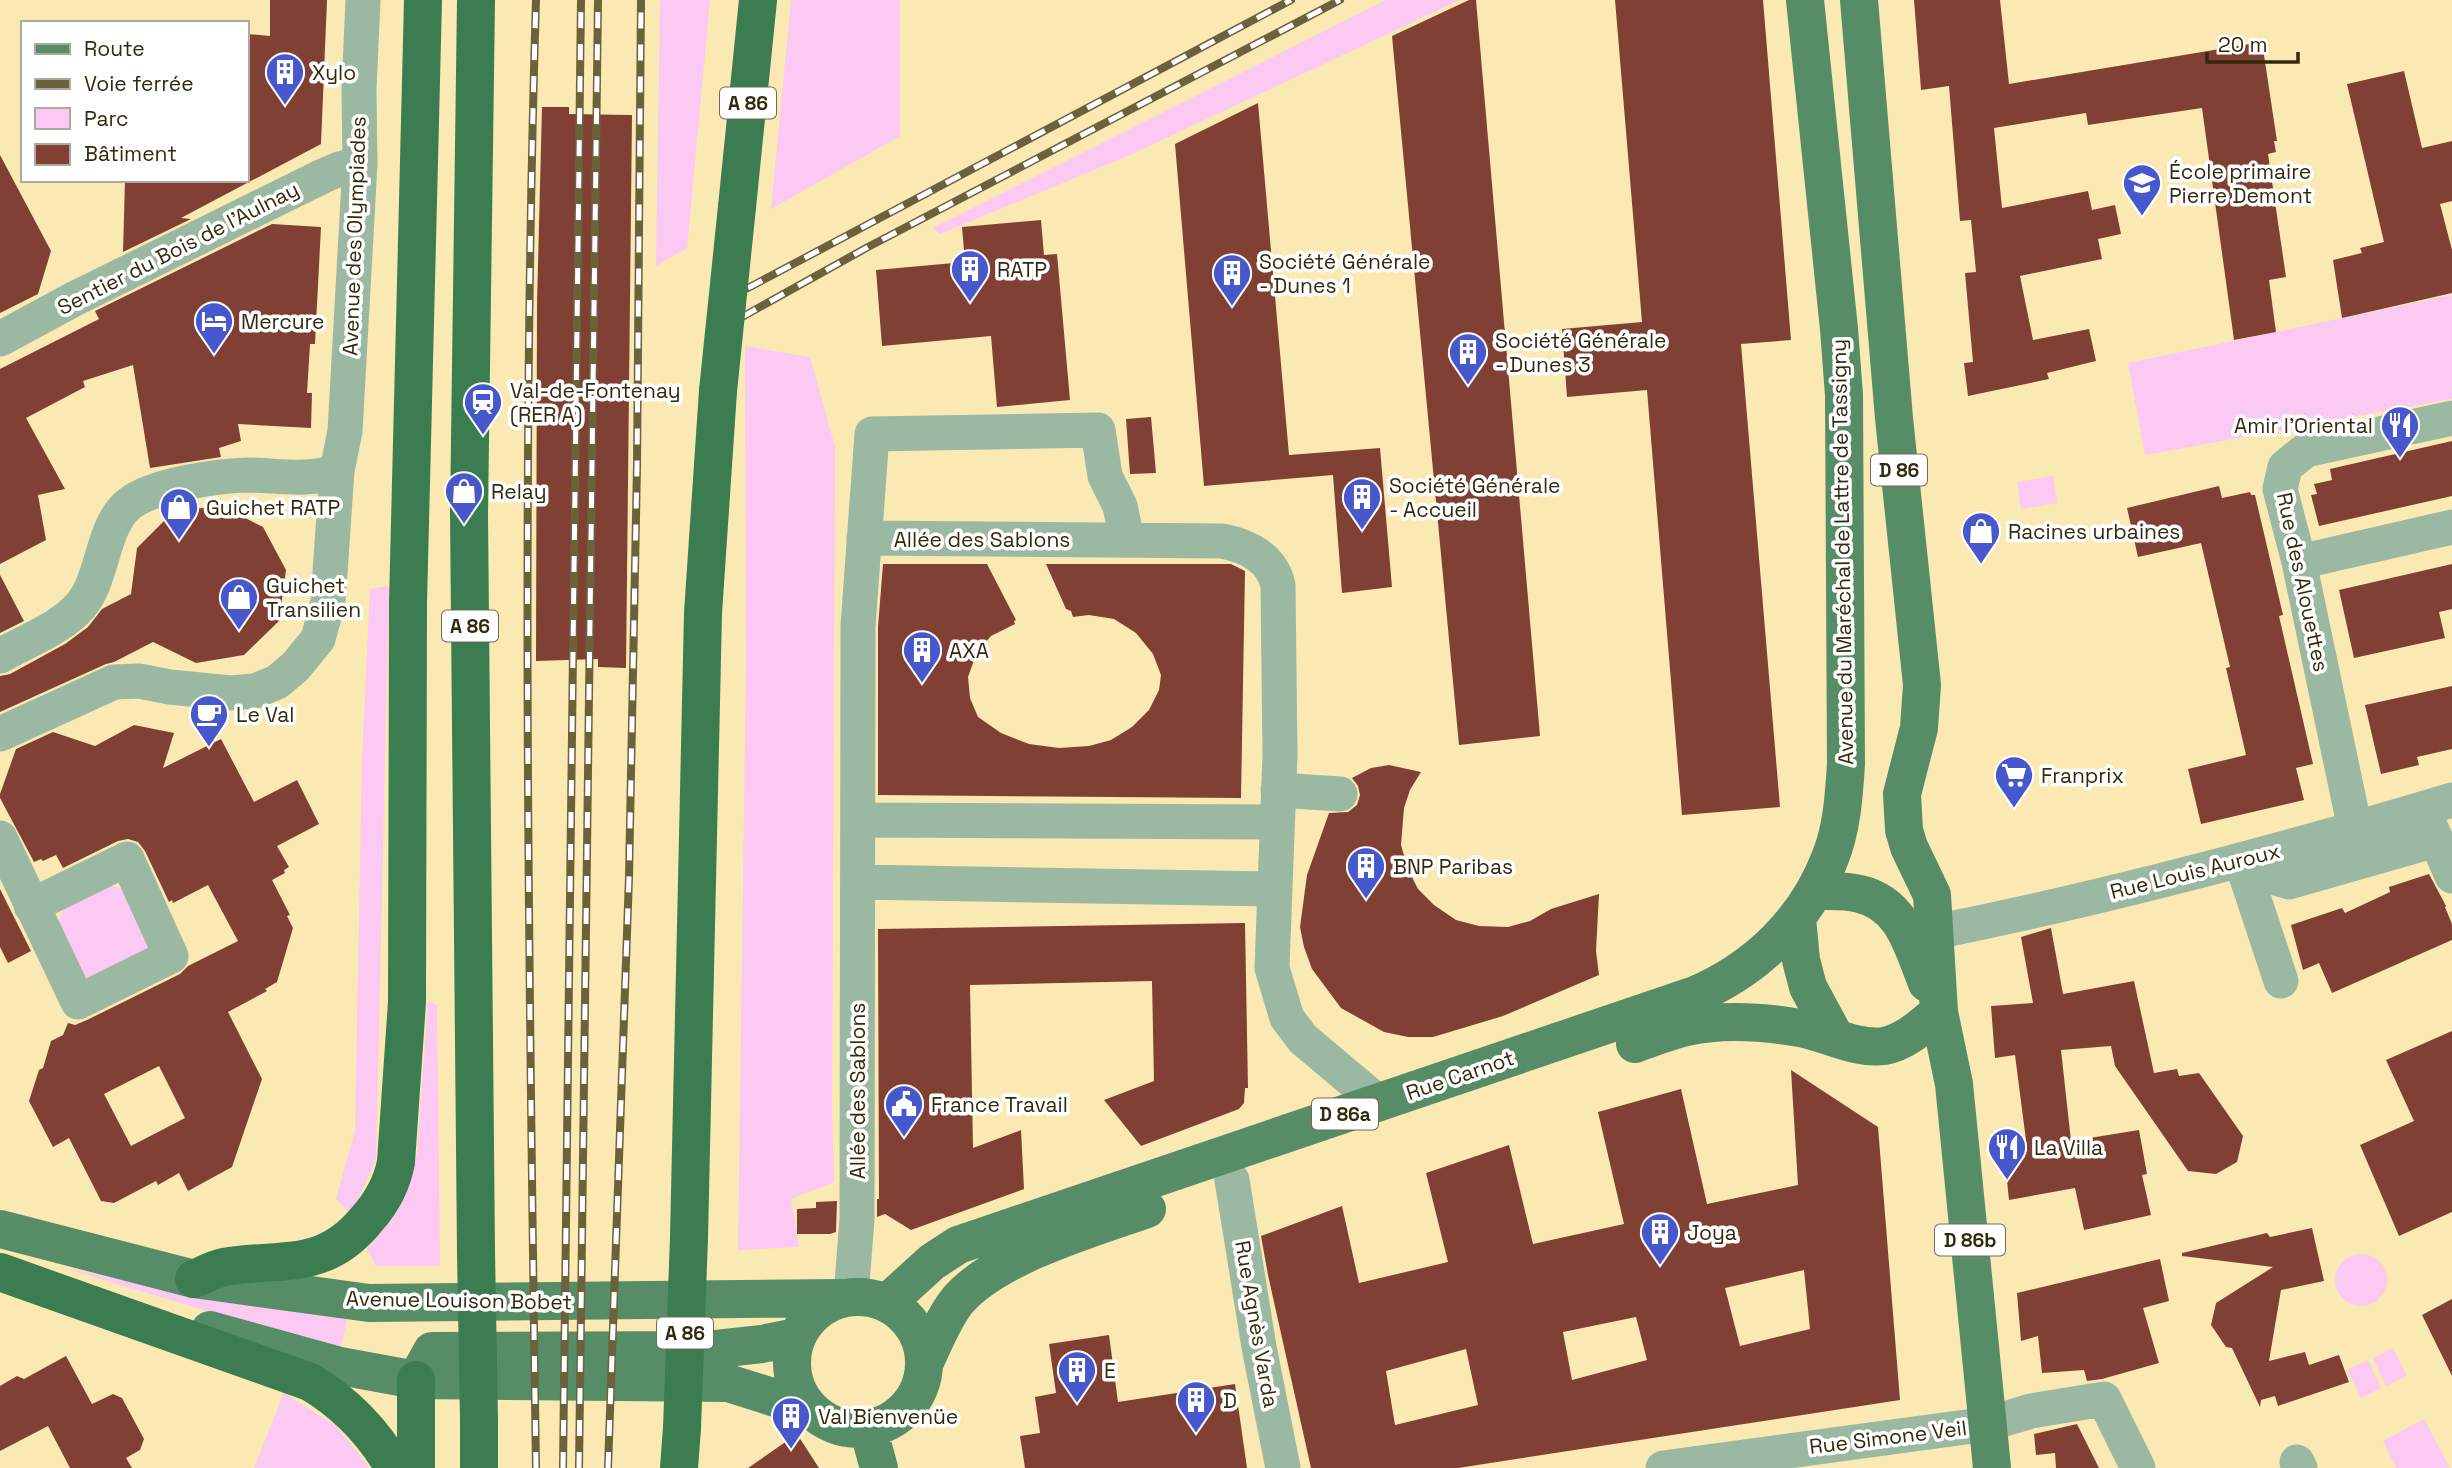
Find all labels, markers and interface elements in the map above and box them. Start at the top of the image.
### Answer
legend [21,21,248,182]
scale bar [2207,21,2298,65]
text: 20 m [2218,31,2268,58]
text: Route [84,35,145,62]
building icon: Xylo [264,51,306,106]
place label: Xylo [312,59,356,86]
text: Voie ferrée [84,70,194,97]
road number: A 86 [720,88,776,118]
text: Parc [84,105,129,132]
street label: Avenue des Olympiades [336,116,372,356]
text: Bâtiment [84,140,177,167]
place label: École primaire Pierre Demont [2169,158,2312,209]
school or university icon: École primaire Pierre Demont [2121,162,2163,217]
street label: Sentier du Bois de l'Aulnay [53,175,303,321]
building icon: RATP [949,248,991,303]
place label: Société Générale - Dunes 1 [1259,248,1431,299]
building icon: Société Générale - Dunes 1 [1211,252,1253,307]
place label: RATP [997,256,1047,283]
hotel icon: Mercure [193,300,235,355]
place label: Mercure [241,308,325,335]
place label: Société Générale - Dunes 3 [1495,327,1667,378]
building icon: Société Générale - Dunes 3 [1447,331,1489,386]
street label: Avenue du Maréchal de Lattre de Tassigny [1825,339,1859,765]
place label: Val-de-Fontenay (RER A) [510,377,681,428]
station icon: Val-de-Fontenay (RER A) [462,381,504,436]
restaurant icon: Amir l'Oriental [2379,404,2421,459]
place label: Amir l'Oriental [2234,412,2373,439]
road number: D 86 [1871,454,1927,485]
shop icon: Relay [443,470,485,525]
place label: Société Générale - Accueil [1389,472,1561,523]
building icon: Société Générale - Accueil [1341,476,1383,531]
place label: Relay [491,478,547,505]
shop icon: Guichet RATP [158,486,200,541]
street label: Rue des Alouettes [2271,490,2335,674]
place label: Guichet RATP [206,494,340,521]
shop icon: Racines urbaines [1960,510,2002,565]
place label: Racines urbaines [2008,518,2180,545]
street label: Allée des Sablons [894,526,1070,553]
place label: Guichet Transilien [266,572,361,623]
shop icon: Guichet Transilien [218,576,260,631]
road number: A 86 [442,610,498,642]
building icon: AXA [901,629,943,684]
place label: AXA [949,637,989,664]
cafe icon: Le Val [188,693,230,748]
place label: Le Val [236,701,294,728]
supermarket icon: Franprix [1993,754,2035,809]
place label: Franprix [2041,762,2124,789]
street label: Rue Louis Auroux [2107,837,2283,905]
building icon: BNP Paribas [1345,845,1387,900]
place label: BNP Paribas [1393,853,1513,880]
street label: Allée des Sablons [844,1003,871,1179]
street label: Rue Carnot [1402,1044,1518,1106]
public building icon: France Travail [883,1083,925,1138]
place label: France Travail [931,1091,1068,1118]
road number: D 86a [1312,1098,1378,1130]
restaurant icon: La Villa [1986,1126,2028,1181]
place label: La Villa [2034,1134,2103,1161]
building icon: Joya [1639,1211,1681,1266]
place label: Joya [1687,1219,1737,1246]
road number: D 86b [1935,1224,2005,1256]
street label: Rue Agnès Varda [1229,1238,1285,1410]
street label: Avenue Louison Bobet [346,1285,572,1315]
road number: A 86 [657,1317,713,1348]
building icon: E [1056,1349,1098,1404]
place label: E [1104,1357,1116,1384]
building icon: D [1175,1379,1217,1434]
place label: D [1223,1387,1237,1414]
building icon: Val Bienvenüe [770,1395,812,1450]
place label: Val Bienvenüe [818,1403,958,1430]
street label: Rue Simone Veil [1808,1414,1968,1460]

